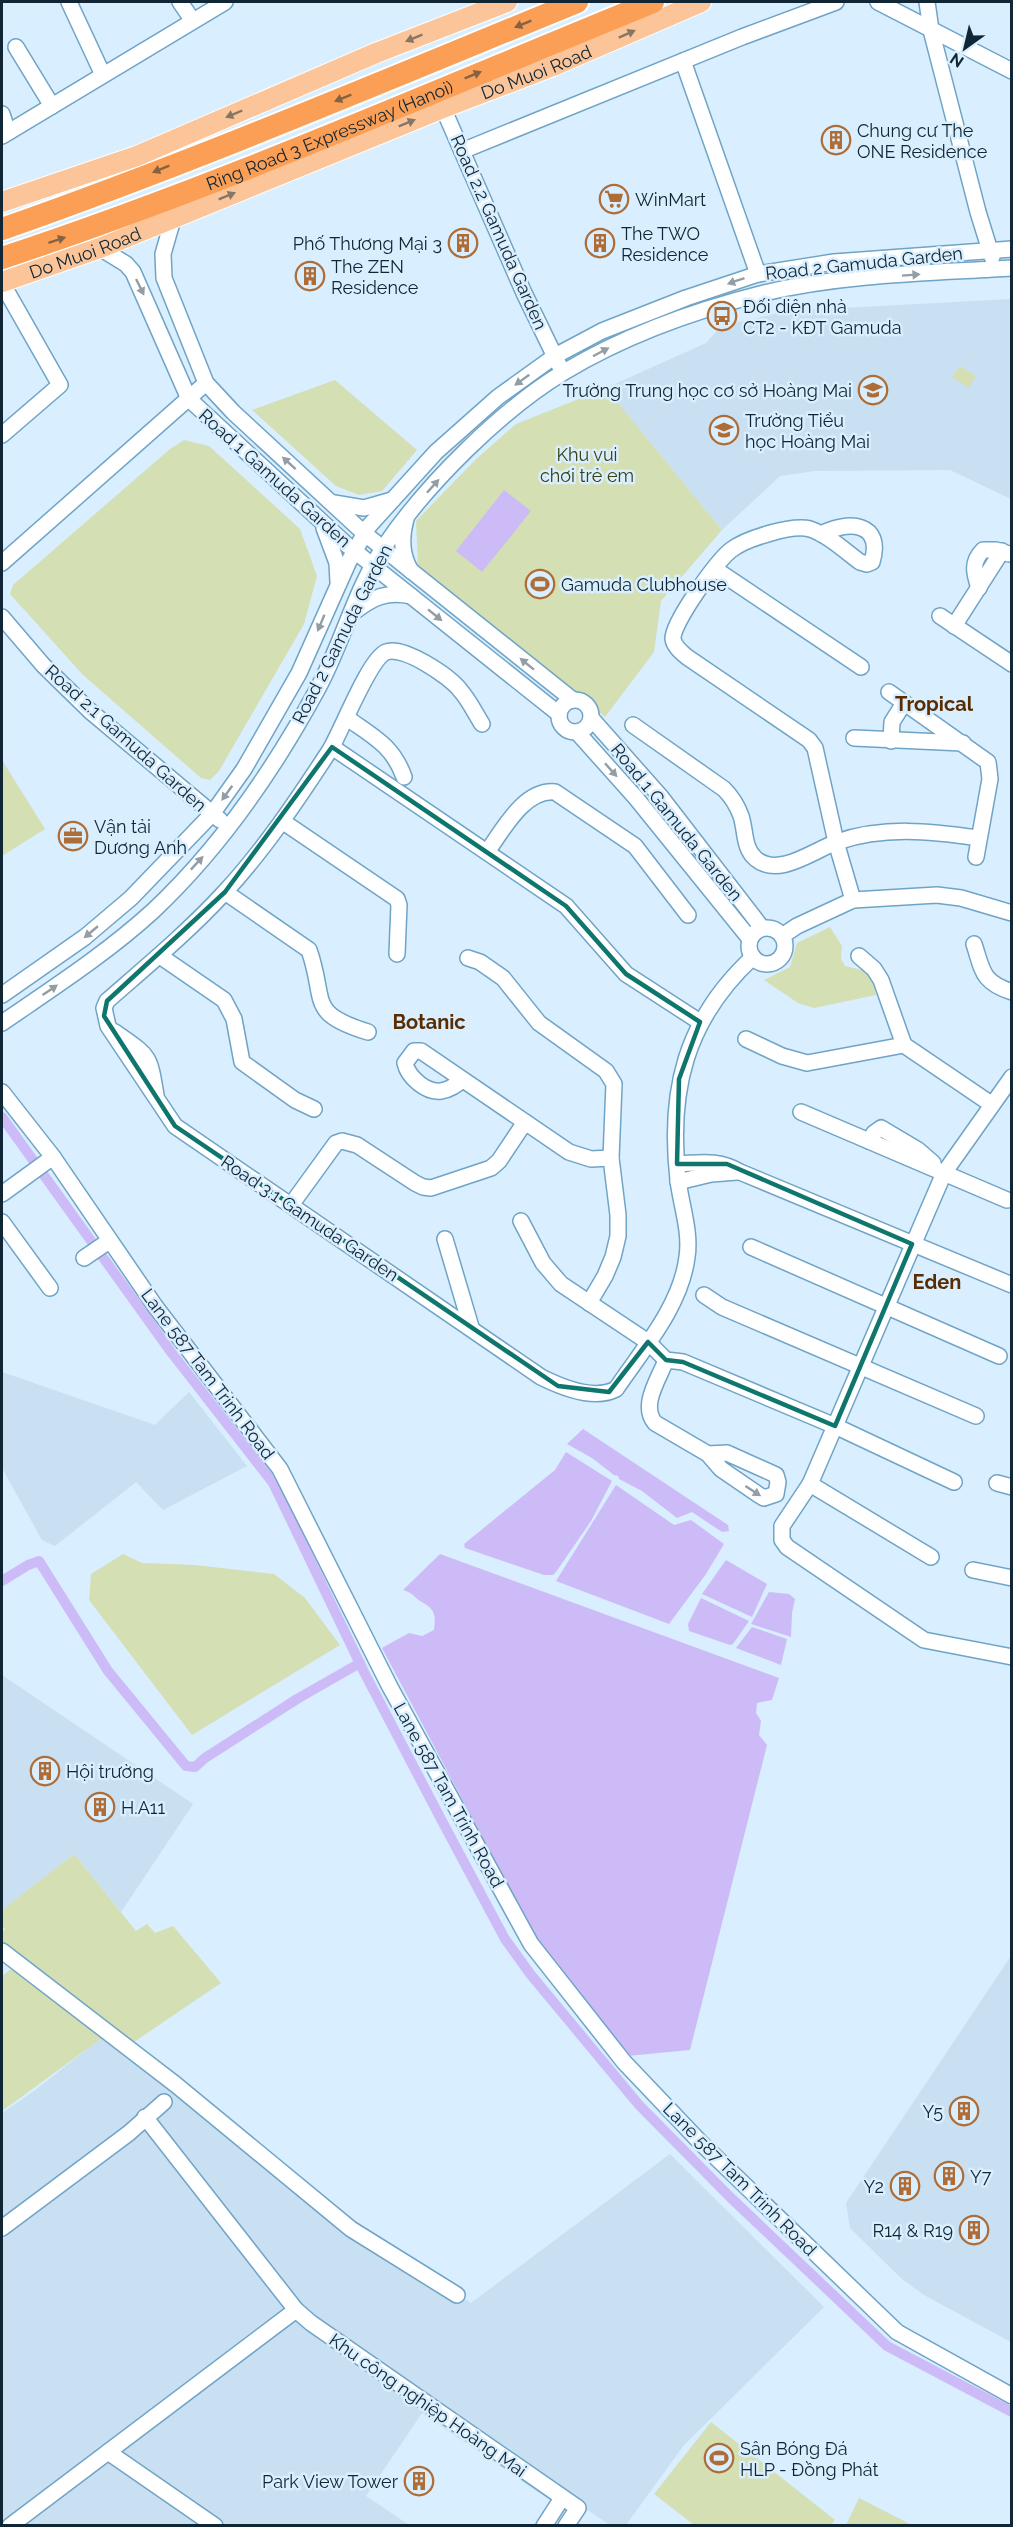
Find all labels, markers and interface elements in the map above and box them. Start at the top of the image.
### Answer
north arrow [935,18,995,78]
one-way arrow [514,20,532,29]
one-way arrow [618,29,636,38]
one-way arrow [405,34,423,44]
street label: Do Muoi Road [478,40,594,103]
text: N [947,49,967,71]
one-way arrow [464,70,482,80]
street label: Ring Road 3 Expressway (Hanoi) [203,75,456,194]
one-way arrow [334,94,352,103]
one-way arrow [225,110,243,119]
one-way arrow [399,118,417,128]
place label: Chung cư The ONE Residence [857,120,988,162]
building icon: Chung cư The ONE Residence [820,124,852,156]
street label: Road 2.2 Gamuda Garden [446,131,552,333]
one-way arrow [152,165,170,175]
supermarket icon: WinMart [598,183,630,215]
place label: WinMart [635,189,706,210]
one-way arrow [218,191,236,201]
street label: Do Muoi Road [26,222,144,282]
place label: The TWO Residence [621,223,709,265]
building icon: Phố Thương Mại 3 [447,227,479,259]
building icon: The TWO Residence [584,227,616,259]
place label: Phố Thương Mại 3 [293,233,442,254]
one-way arrow [48,235,66,244]
street label: Road 2 Gamuda Garden [764,242,964,284]
place label: The ZEN Residence [331,256,419,298]
building icon: The ZEN Residence [294,260,326,292]
one-way arrow [901,270,920,280]
one-way arrow [727,277,745,286]
one-way arrow [136,279,145,296]
place label: Đối diện nhà CT2 - KĐT Gamuda [743,296,902,338]
bus stop icon: Đối diện nhà CT2 - KĐT Gamuda [706,300,738,332]
one-way arrow [593,347,610,357]
one-way arrow [514,374,530,386]
school or university icon: Trường Trung học cơ sở Hoàng Mai [857,374,889,406]
place label: Trường Trung học cơ sở Hoàng Mai [563,380,852,401]
street label: Road 1 Gamuda Garden [195,404,355,552]
place label: Trường Tiểu học Hoàng Mai [745,410,870,452]
school or university icon: Trường Tiểu học Hoàng Mai [708,414,740,446]
park label: Khu vui chơi trẻ em [540,444,634,486]
one-way arrow [281,456,296,470]
one-way arrow [426,478,440,493]
street label: Road 2 Gamuda Garden [288,541,396,727]
sports icon: Gamuda Clubhouse [524,568,556,600]
place label: Gamuda Clubhouse [561,574,727,595]
one-way arrow [427,608,443,621]
one-way arrow [316,614,326,632]
one-way arrow [520,658,535,670]
street label: Road 2.1 Gamuda Garden [41,660,211,816]
district label: Tropical [895,692,974,716]
street label: Road 1 Gamuda Garden [607,739,747,905]
one-way arrow [604,763,618,778]
one-way arrow [221,785,233,801]
place label: Vận tải Dương Anh [94,816,187,858]
office icon: Vận tải Dương Anh [57,820,89,852]
one-way arrow [190,856,203,871]
one-way arrow [84,925,99,938]
one-way arrow [41,984,57,996]
district label: Botanic [392,1010,466,1034]
street label: Road 3.1 Gamuda Garden [217,1151,403,1285]
district label: Eden [913,1270,961,1294]
street label: Lane 587 Tam Trinh Road [137,1285,279,1463]
one-way arrow [745,1485,761,1496]
street label: Lane 587 Tam Trinh Road [389,1699,509,1891]
building icon: Hội trường [29,1755,61,1787]
place label: Hội trường [66,1761,154,1782]
building icon: H.A11 [84,1791,116,1823]
place label: H.A11 [121,1797,166,1818]
building icon: Y5 [948,2095,980,2127]
street label: Lane 587 Tam Trinh Road [659,2098,821,2260]
place label: Y5 [922,2101,943,2122]
building icon: Y7 [933,2160,965,2192]
place label: Y7 [970,2166,992,2187]
building icon: Y2 [889,2170,921,2202]
place label: Y2 [864,2176,884,2197]
building icon: R14 & R19 [958,2214,990,2246]
place label: R14 & R19 [873,2220,953,2241]
street label: Khu công nghiệp Hoàng Mai [325,2329,531,2481]
place label: Sân Bóng Đá HLP - Đồng Phát [740,2438,879,2480]
sports icon: Sân Bóng Đá HLP - Đồng Phát [703,2442,735,2474]
building icon: Park View Tower [403,2465,435,2497]
place label: Park View Tower [262,2471,399,2492]

